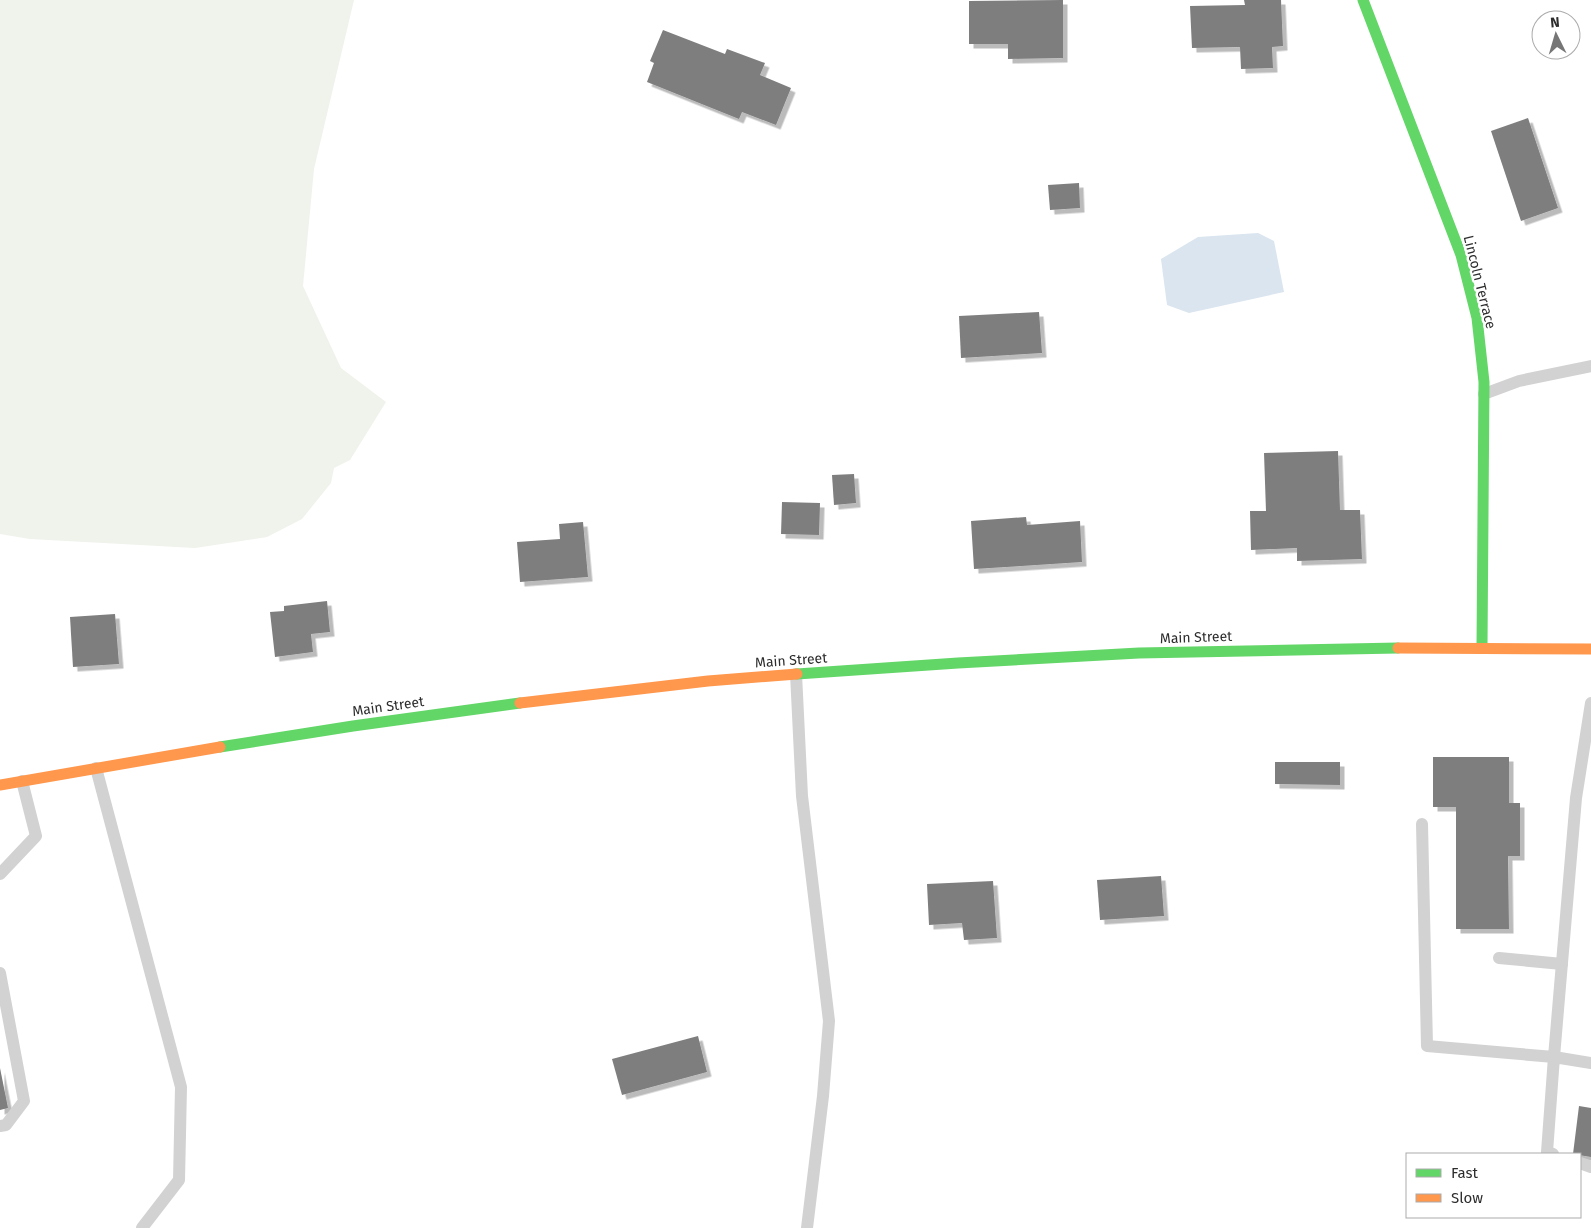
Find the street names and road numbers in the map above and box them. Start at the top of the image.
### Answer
street label: Lincoln Terrace [1460,234,1499,331]
street label: Main Street [1160,628,1233,647]
street label: Main Street [754,649,829,672]
street label: Main Street [351,693,426,720]

